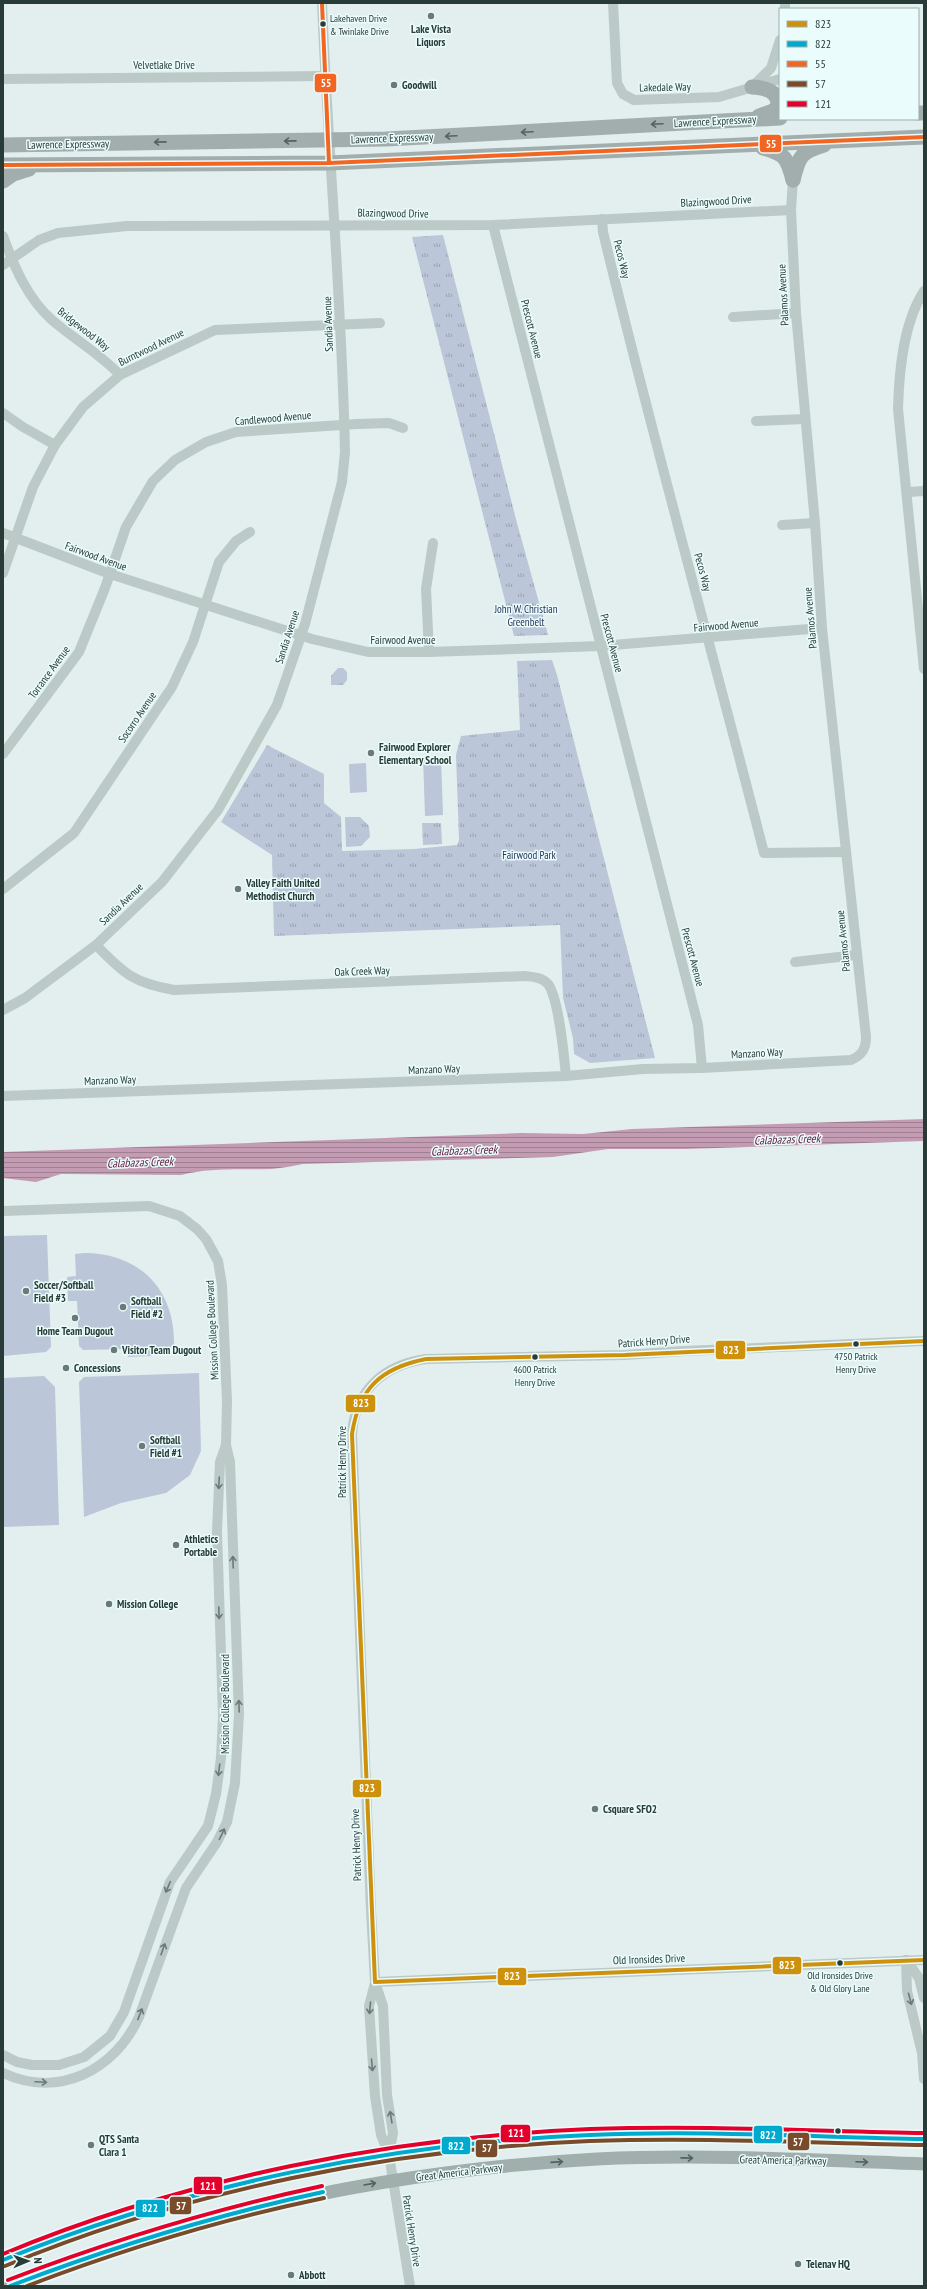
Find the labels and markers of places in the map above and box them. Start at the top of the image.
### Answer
marker: Lake Vista Liquors [426,11,436,21]
place label: Lakehaven Drive & Twinlake Drive [330,12,389,38]
marker: Lakehaven Drive & Twinlake Drive [318,19,328,29]
place label: Lake Vista Liquors [411,22,451,49]
place label: Goodwill [402,78,437,92]
marker: Goodwill [389,80,399,90]
place label: Fairwood Explorer Elementary School [379,740,452,767]
marker: Fairwood Explorer Elementary School [366,748,376,758]
place label: Valley Faith United Methodist Church [245,876,320,903]
marker: Valley Faith United Methodist Church [233,884,243,894]
place label: Soccer/Softball Field #3 [34,1278,94,1305]
marker: Soccer/Softball Field #3 [21,1286,31,1296]
place label: Softball Field #2 [131,1294,163,1321]
marker: Softball Field #2 [118,1302,128,1312]
marker: Home Team Dugout [70,1313,80,1323]
place label: Home Team Dugout [37,1324,114,1338]
marker: 4750 Patrick Henry Drive [851,1339,861,1349]
place label: Visitor Team Dugout [121,1343,202,1357]
marker: Visitor Team Dugout [109,1345,119,1355]
place label: 4750 Patrick Henry Drive [834,1350,878,1376]
marker: 4600 Patrick Henry Drive [530,1352,540,1362]
place label: Concessions [74,1361,121,1375]
marker: Concessions [61,1363,71,1373]
place label: 4600 Patrick Henry Drive [513,1363,557,1389]
place label: Softball Field #1 [150,1433,182,1460]
marker: Softball Field #1 [137,1441,147,1451]
place label: Athletics Portable [183,1532,218,1559]
marker: Athletics Portable [171,1540,181,1550]
place label: Mission College [117,1597,178,1611]
marker: Mission College [104,1599,114,1609]
place label: Csquare SFO2 [603,1802,657,1816]
marker: Csquare SFO2 [590,1804,600,1814]
marker: Old Ironsides Drive & Old Glory Lane [835,1958,845,1968]
place label: Old Ironsides Drive & Old Glory Lane [807,1969,873,1995]
unlabelled marker [833,2126,843,2136]
place label: QTS Santa Clara 1 [99,2132,140,2159]
marker: QTS Santa Clara 1 [86,2140,96,2150]
place label: Telenav HQ [806,2257,851,2271]
marker: Telenav HQ [793,2259,803,2269]
place label: Abbott [298,2268,326,2282]
marker: Abbott [286,2270,296,2280]

